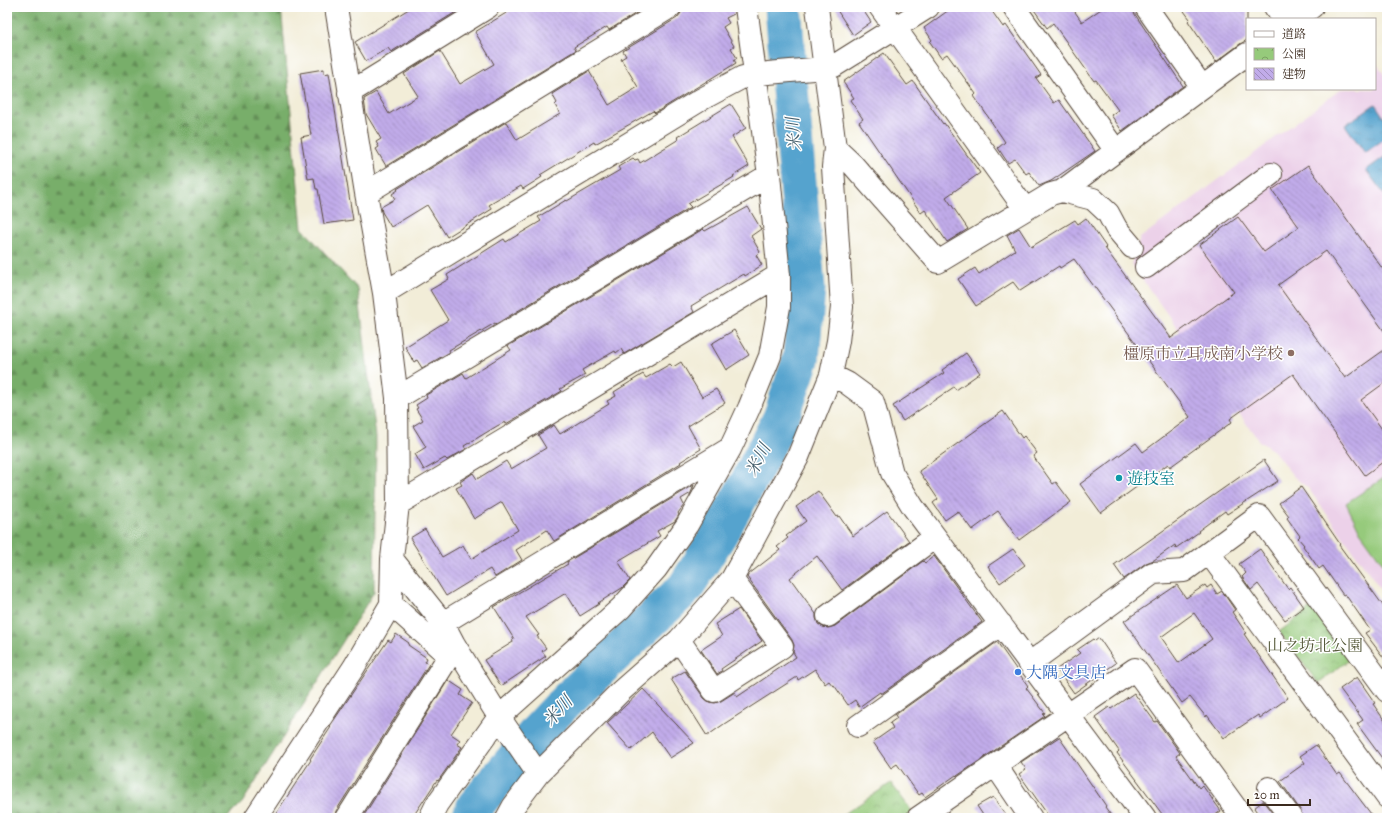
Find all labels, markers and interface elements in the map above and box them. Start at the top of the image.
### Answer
legend [1246,18,1376,90]
text: 道路 [1282,27,1306,41]
text: 公園 [1282,47,1306,61]
text: 建物 [1282,67,1306,81]
water label: 米川 [782,114,806,152]
place label: 橿原市立耳成南小学校 [1123,344,1283,363]
marker: 橿原市立耳成南小学校 [1286,348,1296,358]
water label: 米川 [741,438,776,480]
place label: 遊技室 [1127,469,1175,488]
marker: 遊技室 [1114,473,1124,483]
park label: 山之坊北公園 [1267,636,1363,655]
place label: 大隅文具店 [1026,663,1106,682]
marker: 大隅文具店 [1013,667,1023,677]
water label: 米川 [539,690,579,731]
scale bar [1248,781,1310,807]
text: 20 m [1254,788,1280,802]

